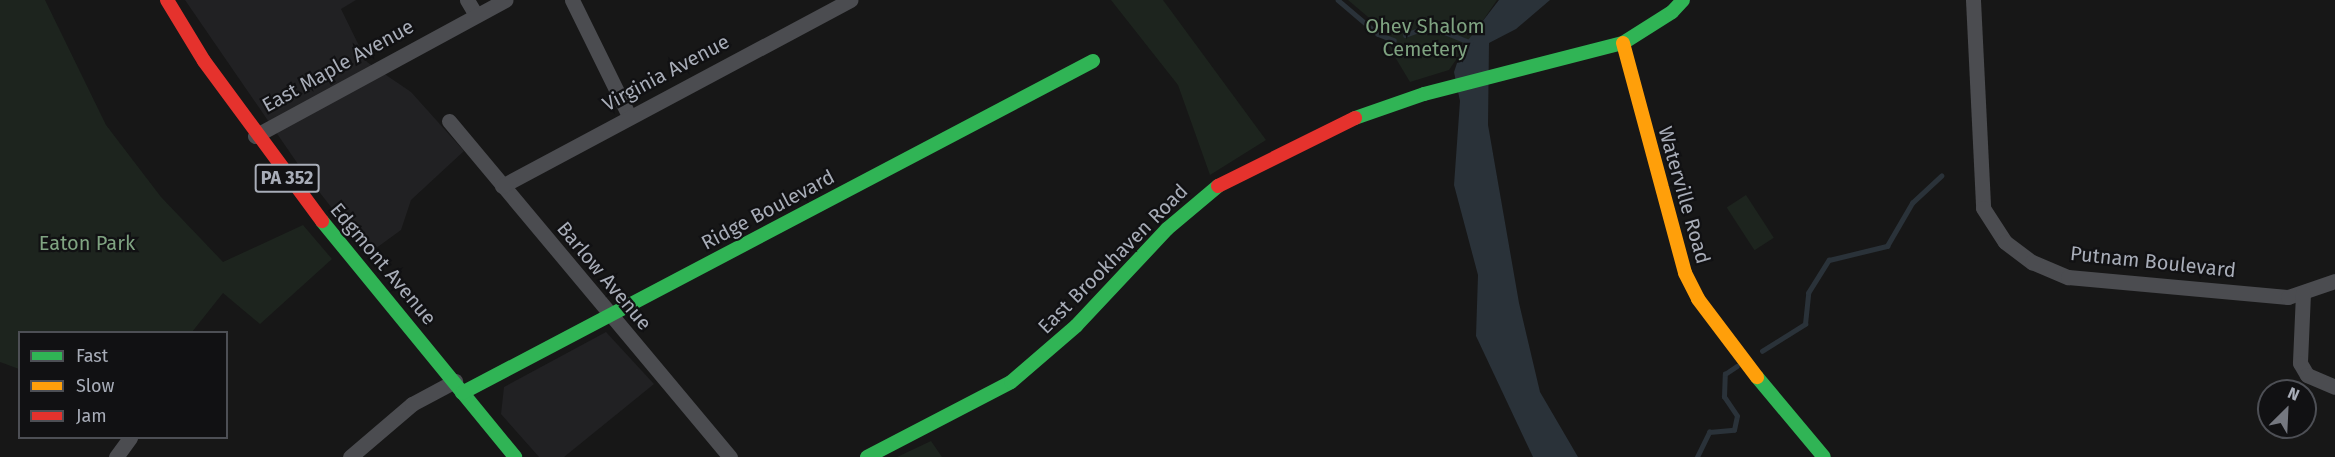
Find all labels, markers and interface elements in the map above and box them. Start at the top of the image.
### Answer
street label: East Maple Avenue [258,14,418,118]
park label: Ohev Shalom Cemetery [1365,14,1485,61]
street label: Virginia Avenue [598,30,734,116]
street label: Waterville Road [1653,124,1715,266]
road number: PA 352 [254,163,320,193]
street label: Ridge Boulevard [697,165,839,255]
street label: East Brookhaven Road [1033,179,1193,339]
street label: Edgmont Avenue [325,198,441,330]
street label: Barlow Avenue [552,217,656,335]
park label: Eaton Park [39,231,135,255]
street label: Putnam Boulevard [2069,241,2237,283]
legend [18,331,228,439]
text: Fast [76,345,108,367]
text: Slow [76,375,114,397]
north arrow [2257,379,2317,439]
text: N [2285,383,2302,405]
text: Jam [76,405,107,427]

